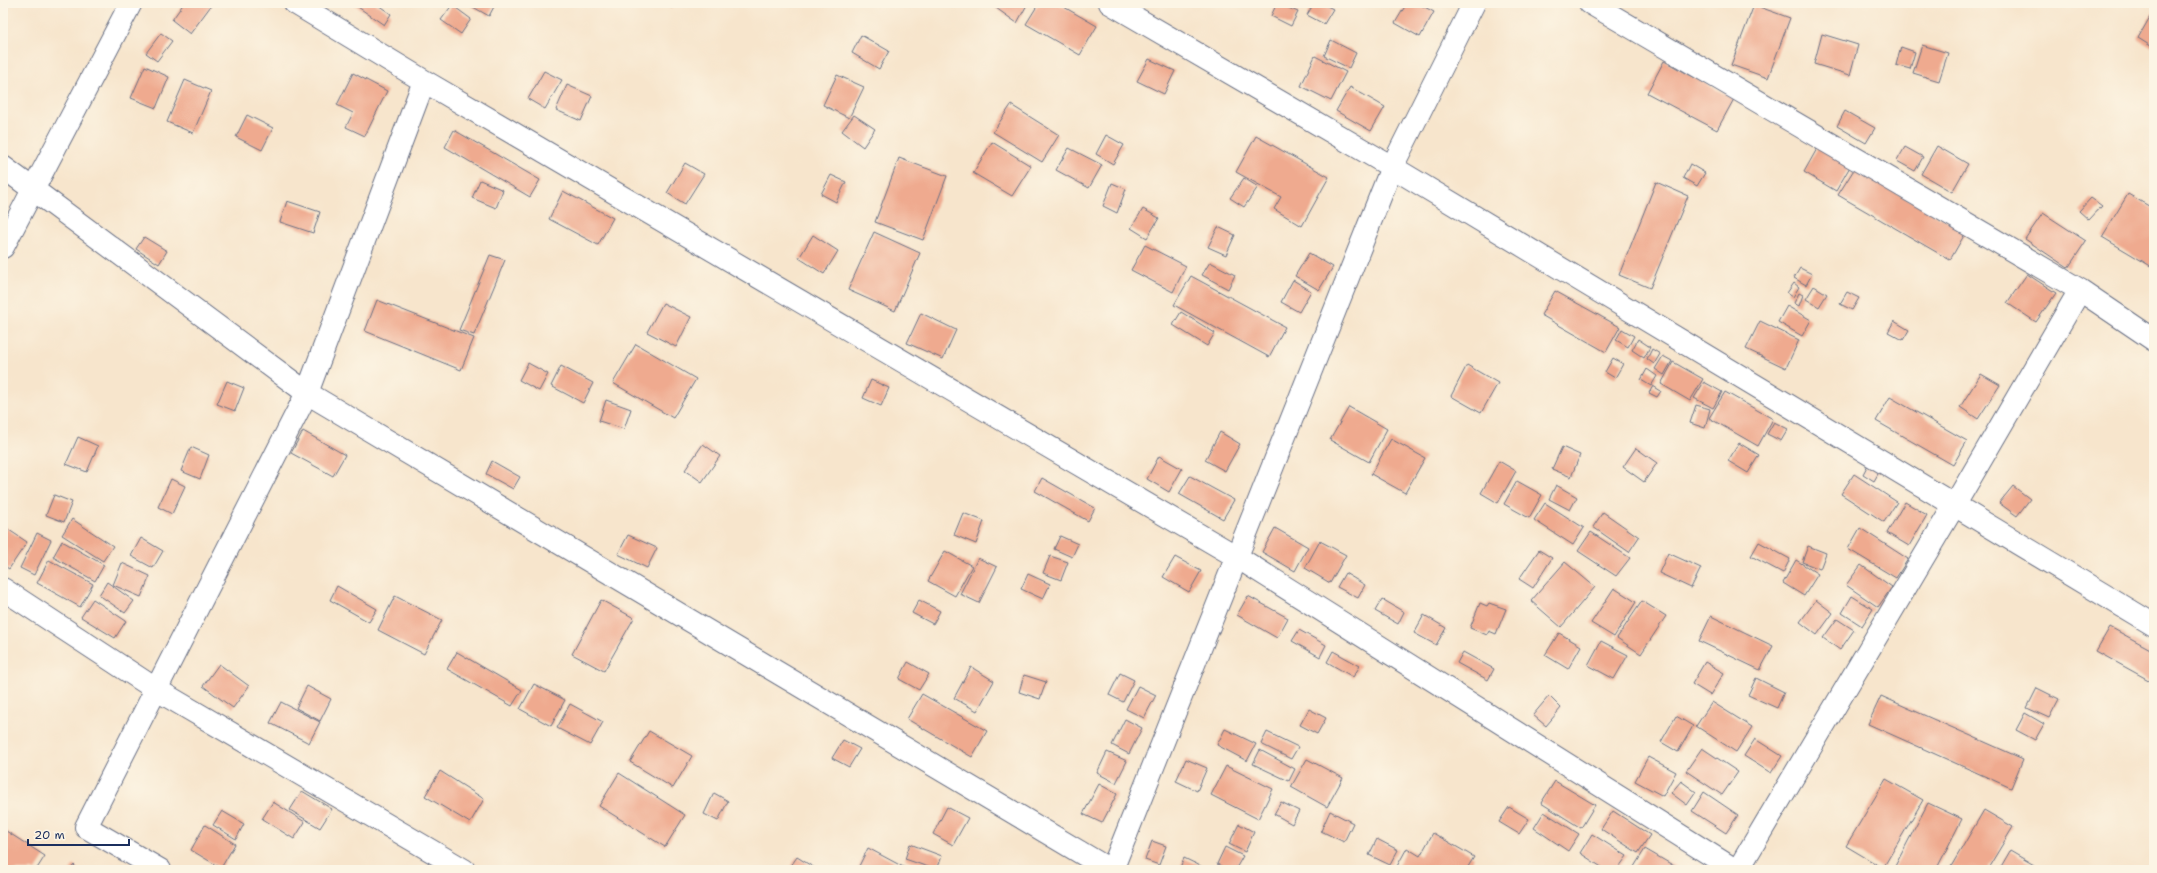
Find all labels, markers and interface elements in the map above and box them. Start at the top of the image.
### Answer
scale bar [28,821,129,847]
text: 20 m [34,827,65,843]

